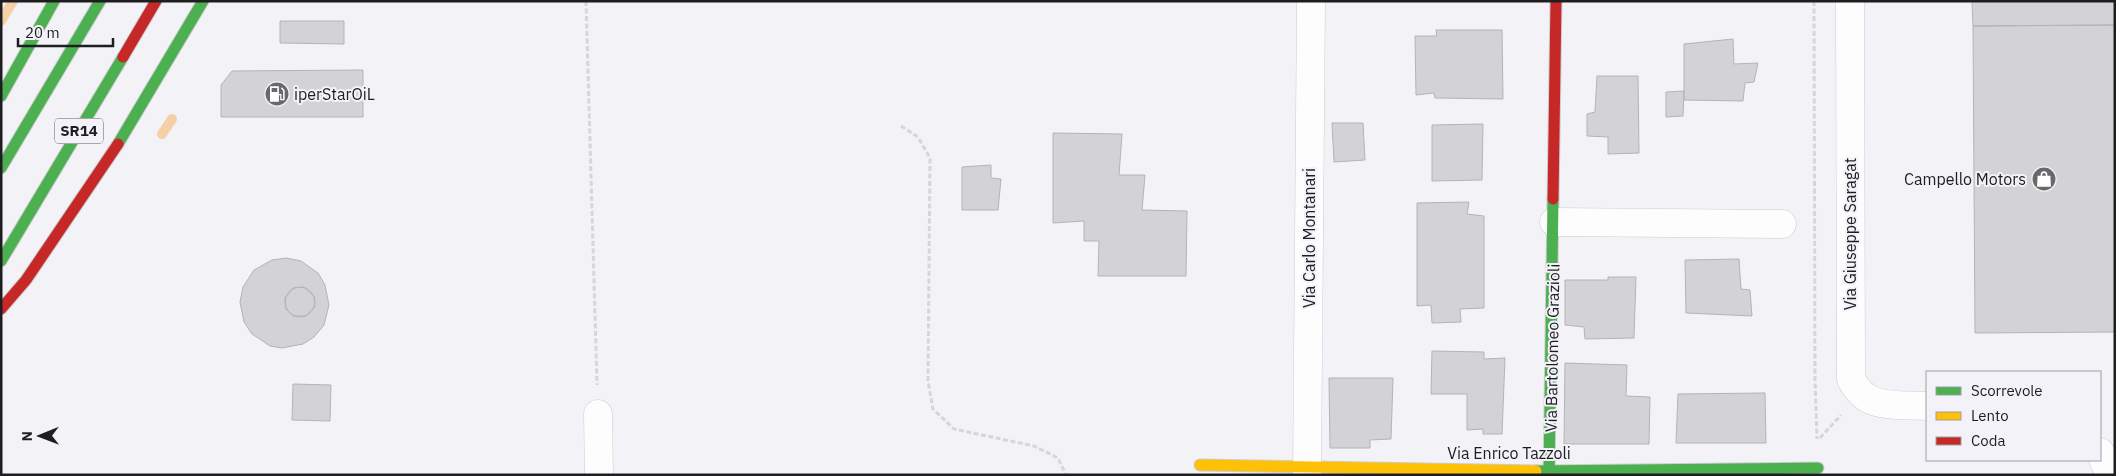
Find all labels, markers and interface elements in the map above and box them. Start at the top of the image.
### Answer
scale bar [18,15,112,47]
text: 20 m [25,23,60,42]
fuel station icon: iperStarOiL [264,81,290,107]
place label: iperStarOiL [294,84,375,104]
road number: SR14 [55,118,103,144]
street label: Via Giuseppe Saragat [1840,158,1860,310]
shop icon: Campello Motors [2031,166,2057,192]
street label: Via Carlo Montanari [1299,168,1319,308]
place label: Campello Motors [1904,169,2026,189]
street label: Via Bartolomeo Grazioli [1541,264,1563,432]
legend [1926,371,2101,461]
text: Scorrevole [1971,381,2043,400]
text: Lento [1971,406,2009,425]
north arrow [15,411,65,461]
text: N [18,431,36,441]
text: Coda [1971,431,2005,450]
street label: Via Enrico Tazzoli [1447,443,1571,463]

